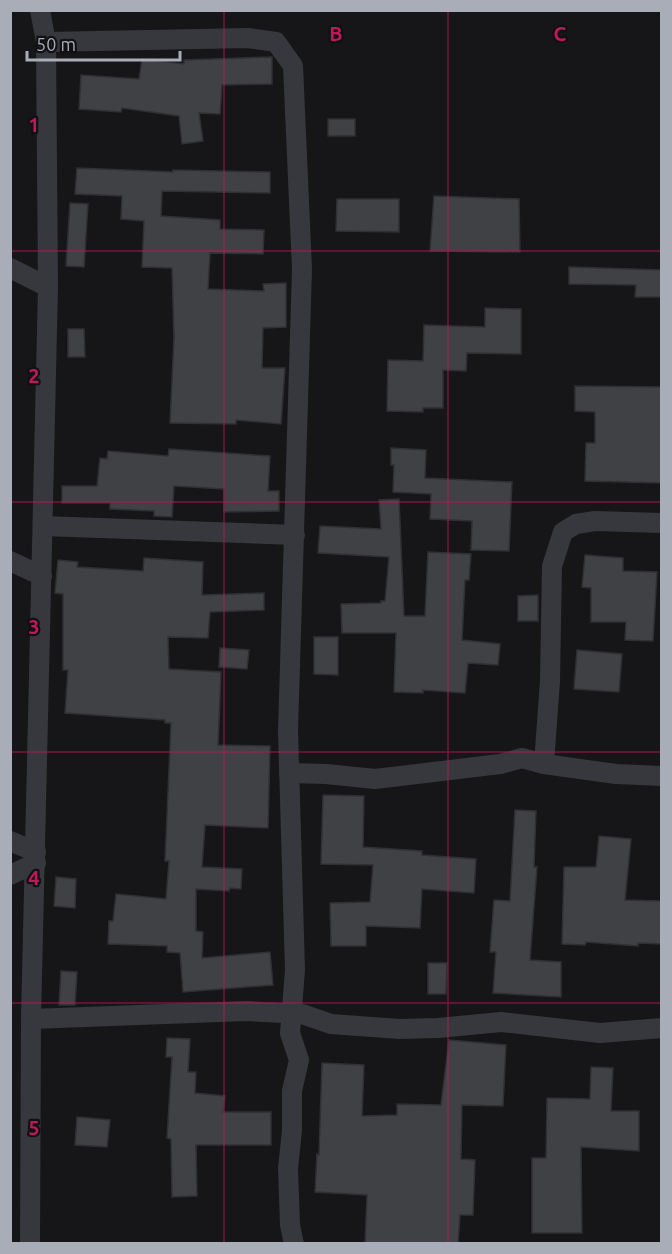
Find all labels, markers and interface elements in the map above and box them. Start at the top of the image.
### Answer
text: B [329,22,343,45]
text: C [554,22,567,45]
scale bar [27,24,180,62]
text: 50 m [36,34,76,54]
text: 1 [28,113,40,136]
text: 2 [28,364,40,387]
text: 3 [28,615,40,638]
text: 4 [28,866,40,889]
text: 5 [28,1116,40,1139]

